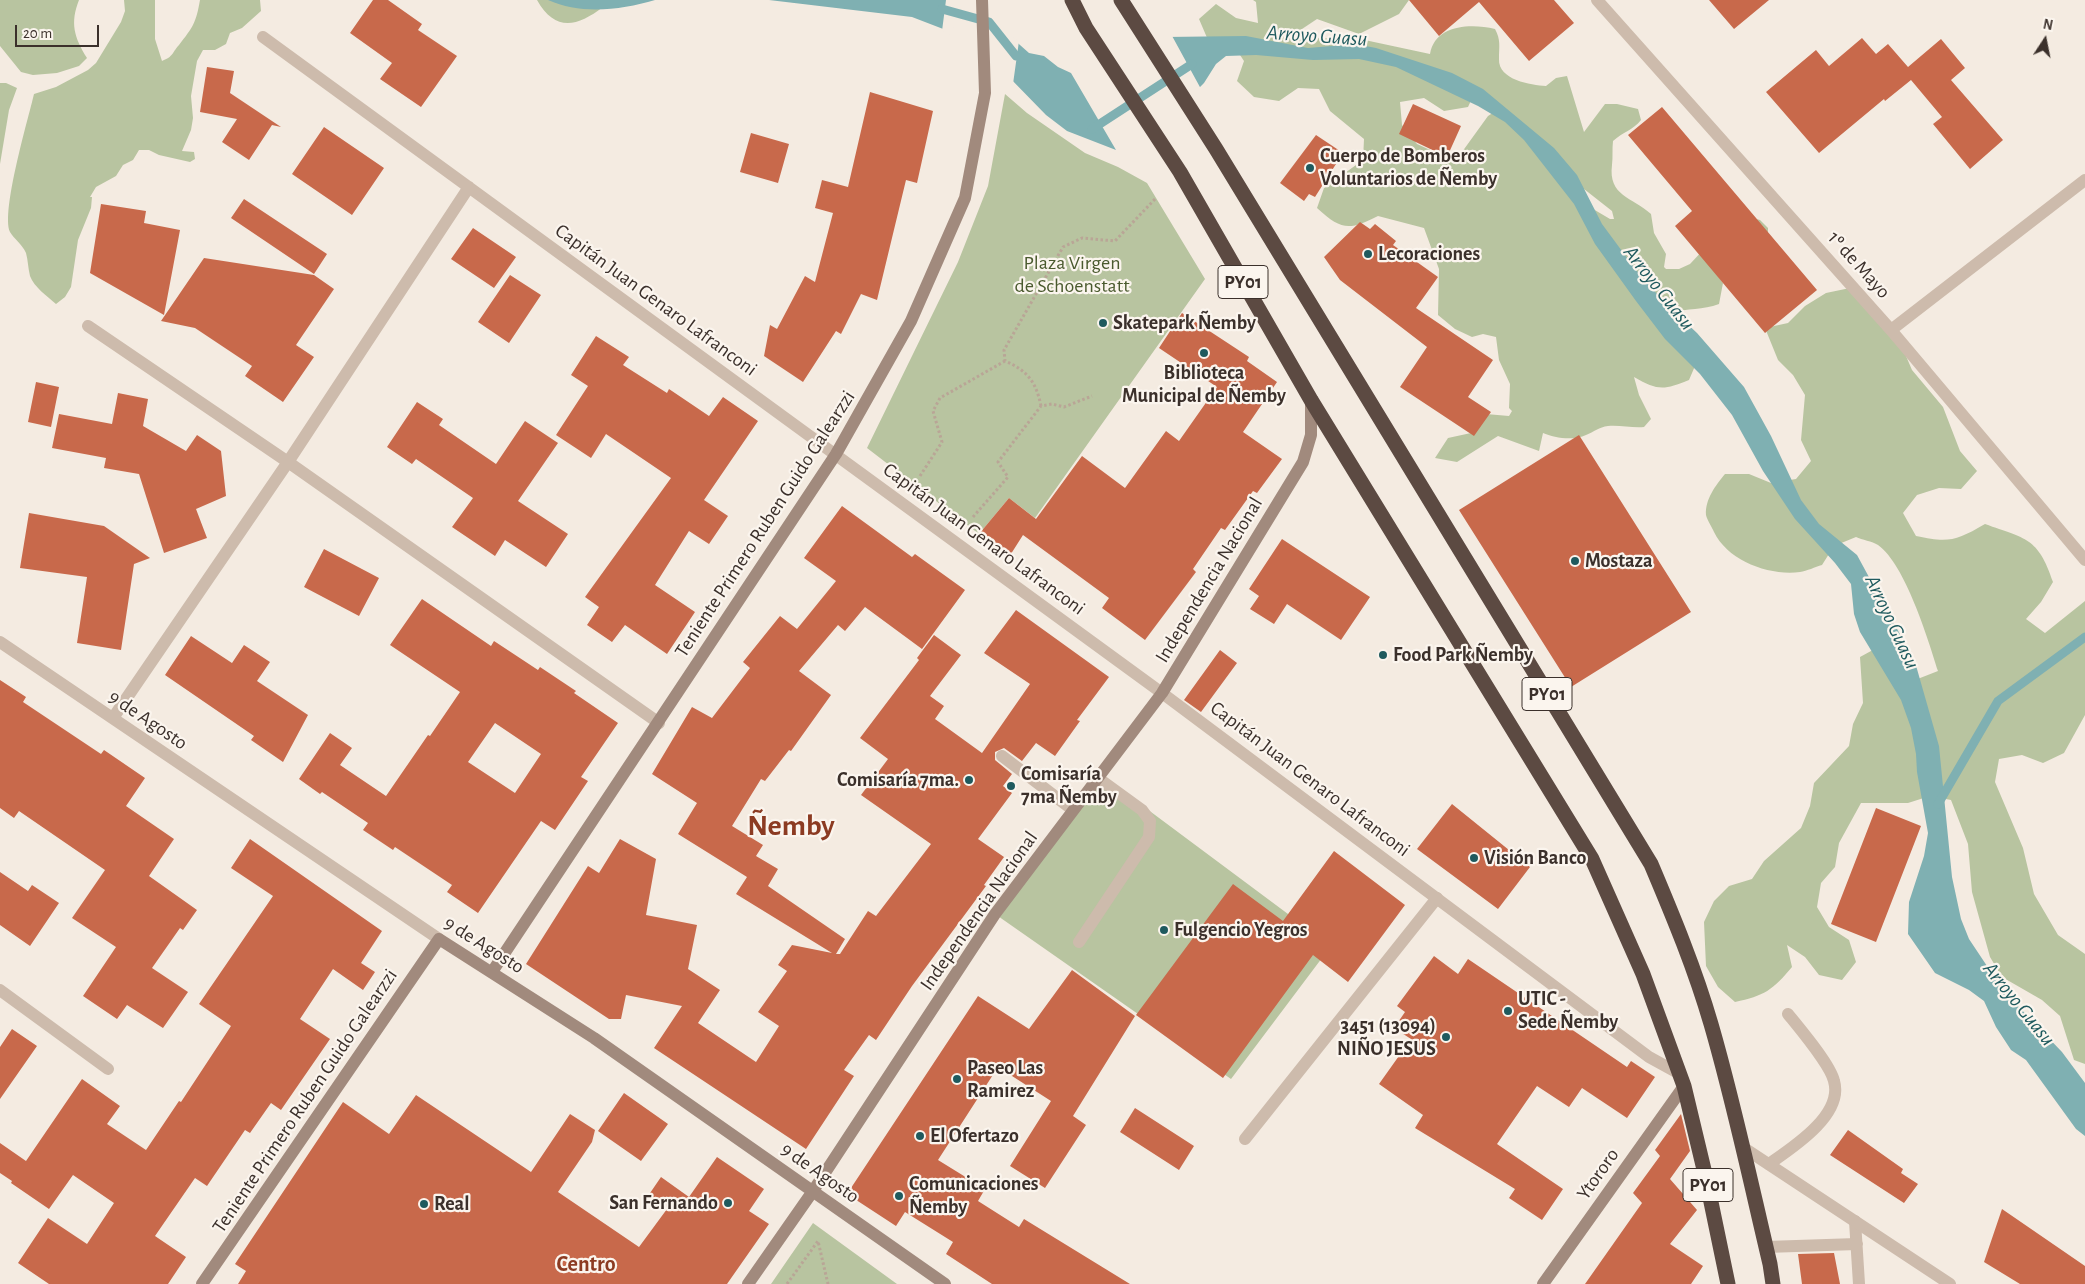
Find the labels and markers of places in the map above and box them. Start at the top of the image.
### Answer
place label: Cuerpo de Bomberos Voluntarios de Ñemby [1320,144,1497,191]
marker: Cuerpo de Bomberos Voluntarios de Ñemby [1304,162,1316,174]
place label: Lecoraciones [1378,242,1480,266]
marker: Lecoraciones [1362,248,1374,260]
place label: Skatepark Ñemby [1113,311,1256,335]
marker: Skatepark Ñemby [1097,317,1109,329]
marker: Biblioteca Municipal de Ñemby [1198,347,1210,359]
place label: Biblioteca Municipal de Ñemby [1122,361,1286,408]
place label: Mostaza [1585,549,1653,573]
marker: Mostaza [1569,555,1581,567]
place label: Food Park Ñemby [1393,643,1533,667]
marker: Food Park Ñemby [1377,649,1389,661]
place label: Comisaría 7ma Ñemby [1021,762,1117,809]
place label: Comisaría 7ma. [837,768,959,792]
marker: Comisaría 7ma. [963,774,975,786]
marker: Comisaría 7ma Ñemby [1005,780,1017,792]
place label: Visión Banco [1484,846,1586,870]
marker: Visión Banco [1468,852,1480,864]
place label: Fulgencio Yegros [1174,918,1307,942]
marker: Fulgencio Yegros [1158,924,1170,936]
place label: UTIC - Sede Ñemby [1518,987,1618,1034]
marker: UTIC - Sede Ñemby [1502,1005,1514,1017]
place label: 3451 (13094) NIÑO JESUS [1337,1014,1436,1061]
marker: 3451 (13094) NIÑO JESUS [1440,1031,1452,1043]
place label: Paseo Las Ramirez [967,1056,1043,1103]
marker: Paseo Las Ramirez [951,1073,963,1085]
place label: El Ofertazo [930,1124,1019,1148]
marker: El Ofertazo [914,1130,926,1142]
place label: Comunicaciones Ñemby [909,1172,1039,1219]
marker: Comunicaciones Ñemby [893,1190,905,1202]
place label: San Fernando [609,1191,718,1215]
place label: Real [434,1192,469,1216]
marker: San Fernando [722,1197,734,1209]
marker: Real [418,1198,430,1210]

